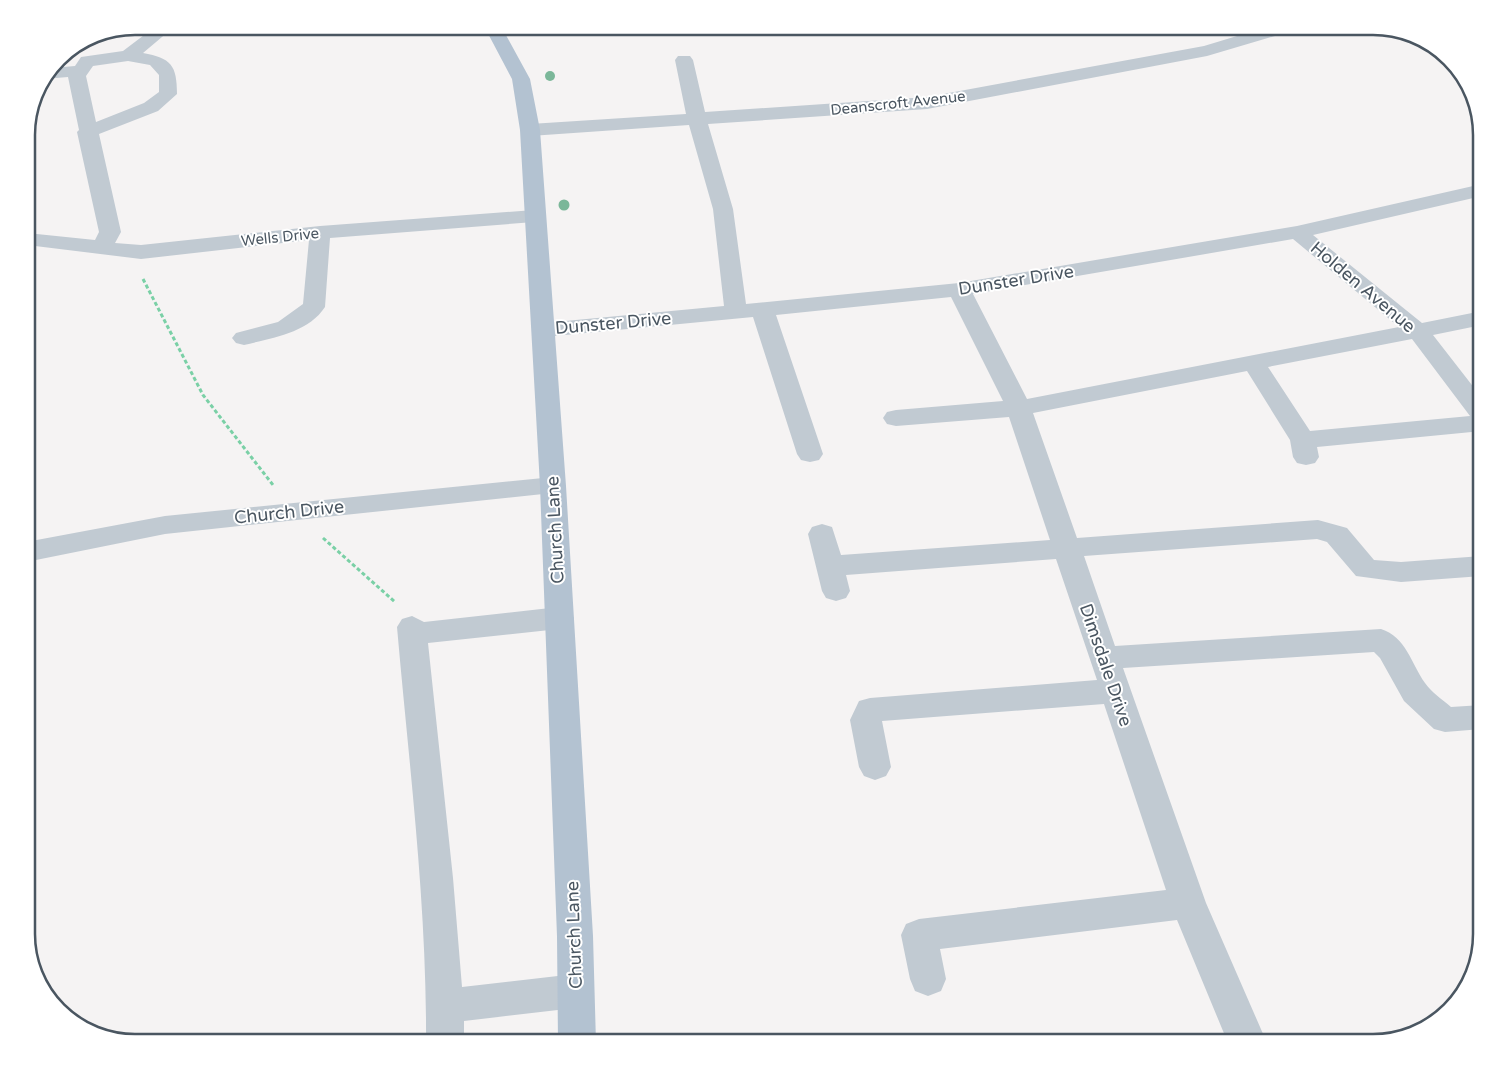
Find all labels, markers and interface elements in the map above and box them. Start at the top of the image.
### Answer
street label: Deanscroft Avenue [830,87,966,119]
street label: Wells Drive [240,224,320,250]
street label: Holden Avenue [1306,237,1420,337]
street label: Dunster Drive [957,260,1075,300]
street label: Dunster Drive [554,307,672,339]
street label: Church Lane [541,476,569,584]
street label: Church Drive [233,495,345,529]
street label: Dimsdale Drive [1075,601,1137,729]
street label: Church Lane [561,881,587,989]

